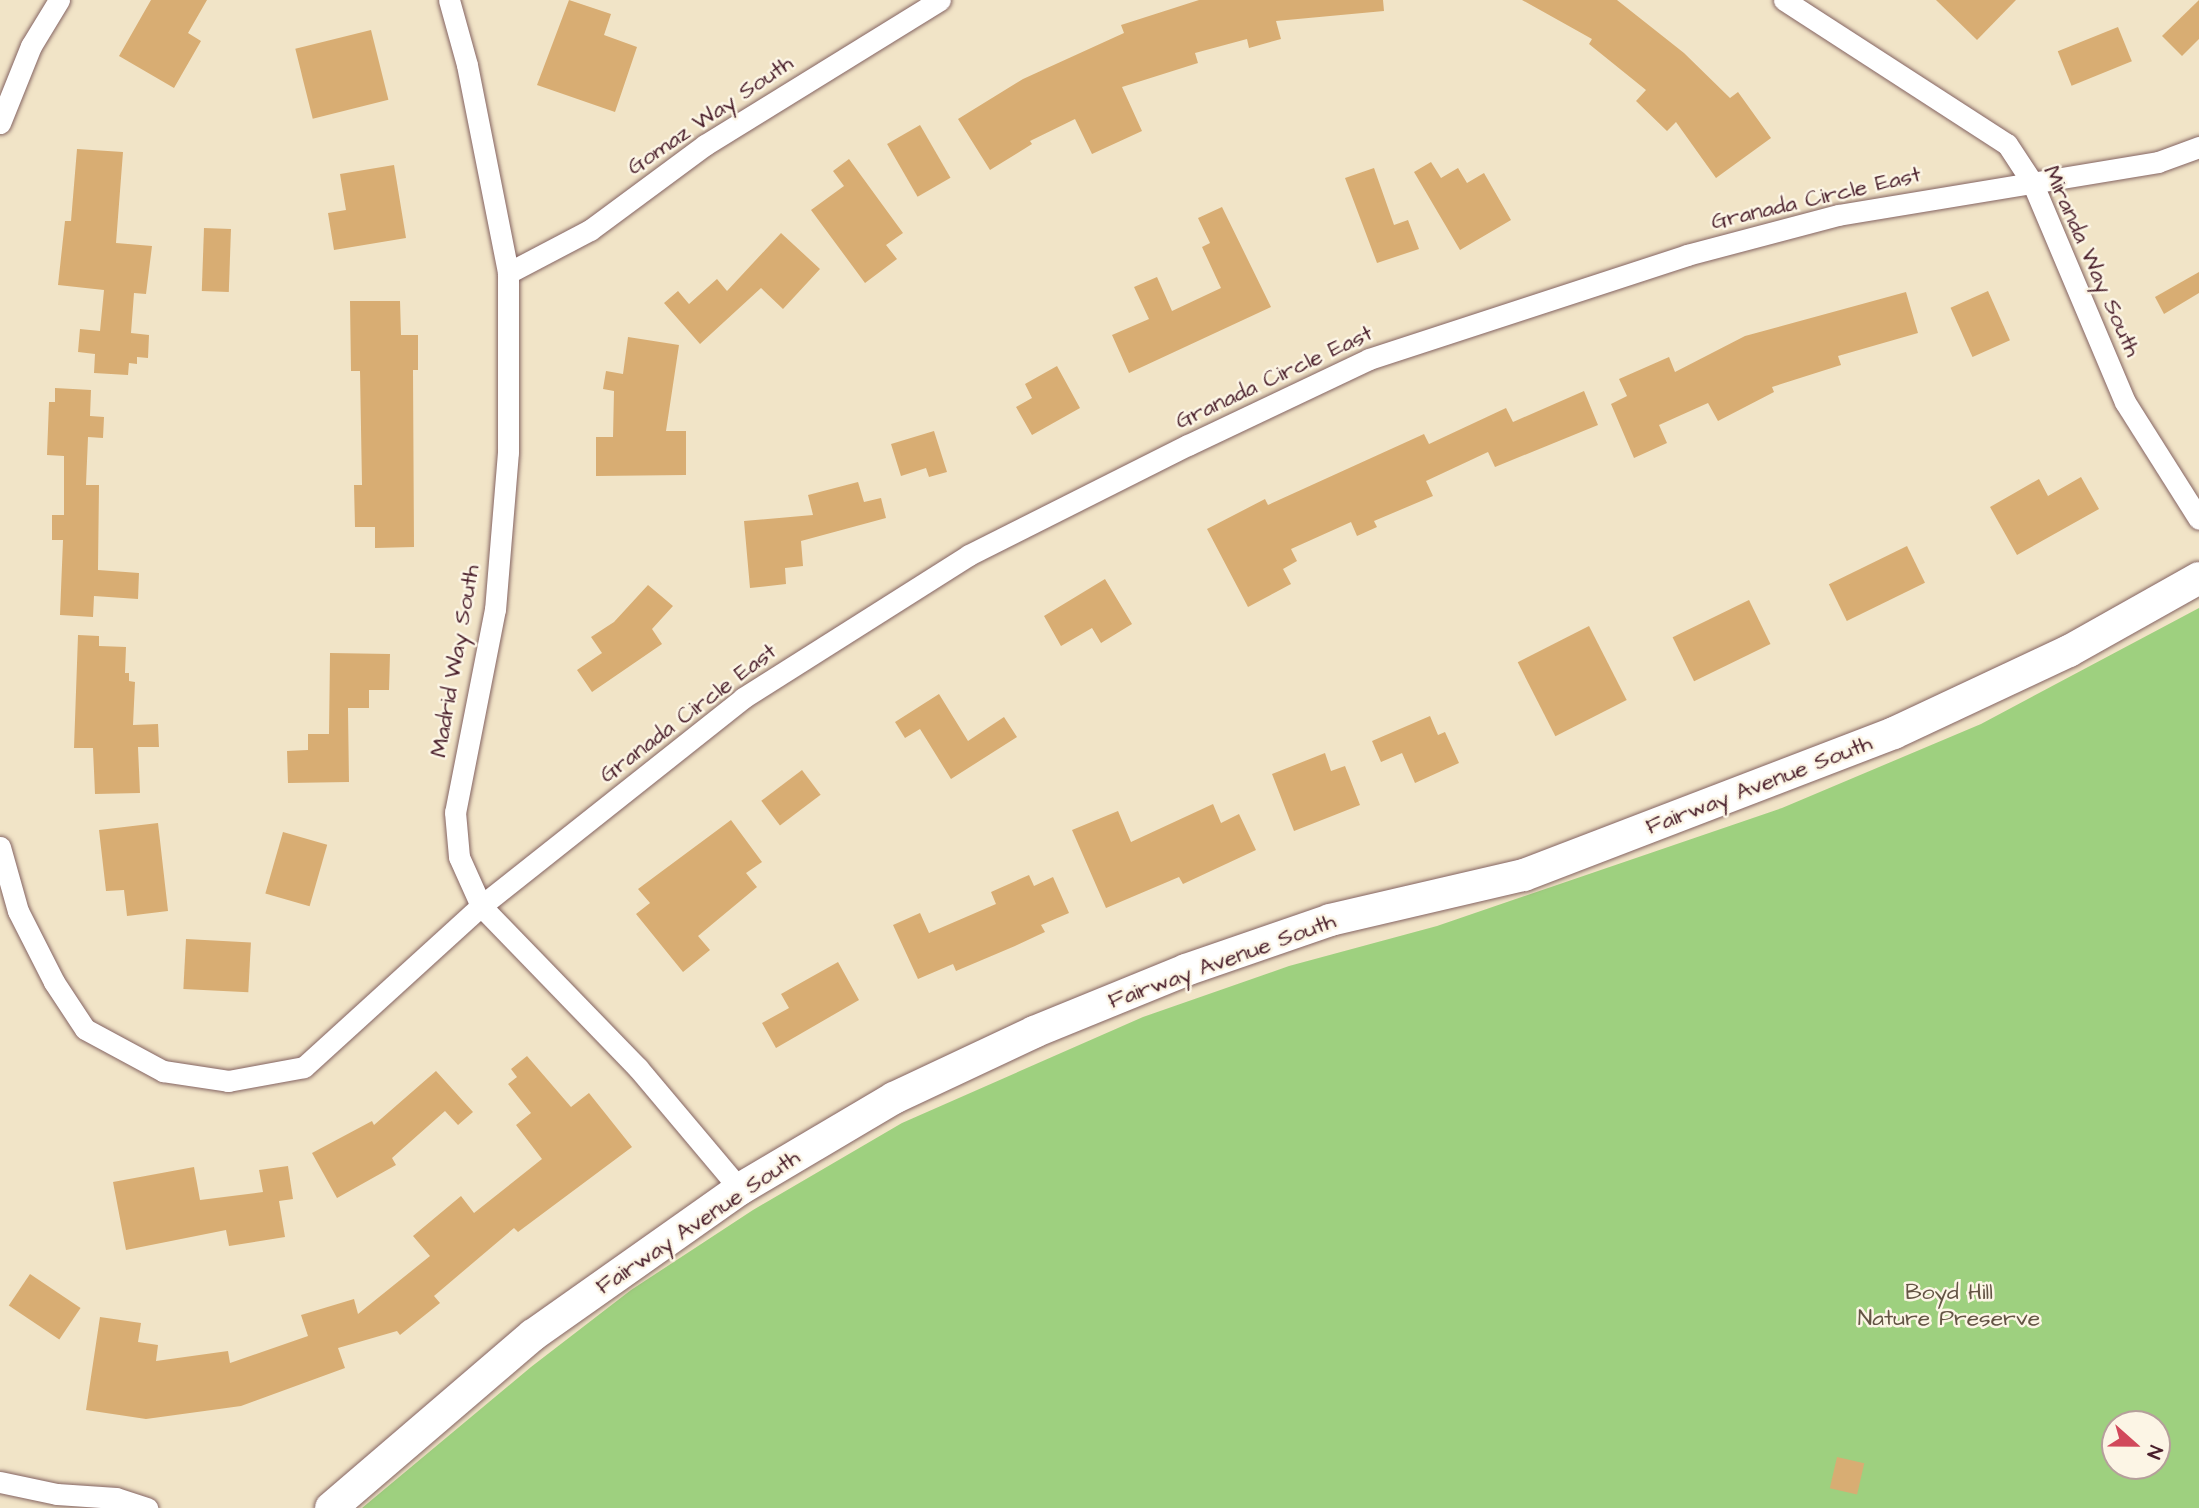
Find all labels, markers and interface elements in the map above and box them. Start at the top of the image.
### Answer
street label: Gomaz Way South [622,49,798,181]
street label: Granada Circle East [1708,160,1924,236]
street label: Miranda Way South [2037,161,2147,361]
street label: Granada Circle East [1171,319,1377,435]
street label: Madrid Way South [424,563,486,759]
street label: Granada Circle East [594,637,782,789]
street label: Fairway Avenue South [1642,729,1876,841]
street label: Fairway Avenue South [1105,907,1339,1015]
street label: Fairway Avenue South [591,1143,805,1301]
park label: Boyd Hill Nature Preserve [1858,1278,2040,1332]
north arrow [2101,1410,2171,1480]
text: N [2139,1442,2169,1462]

